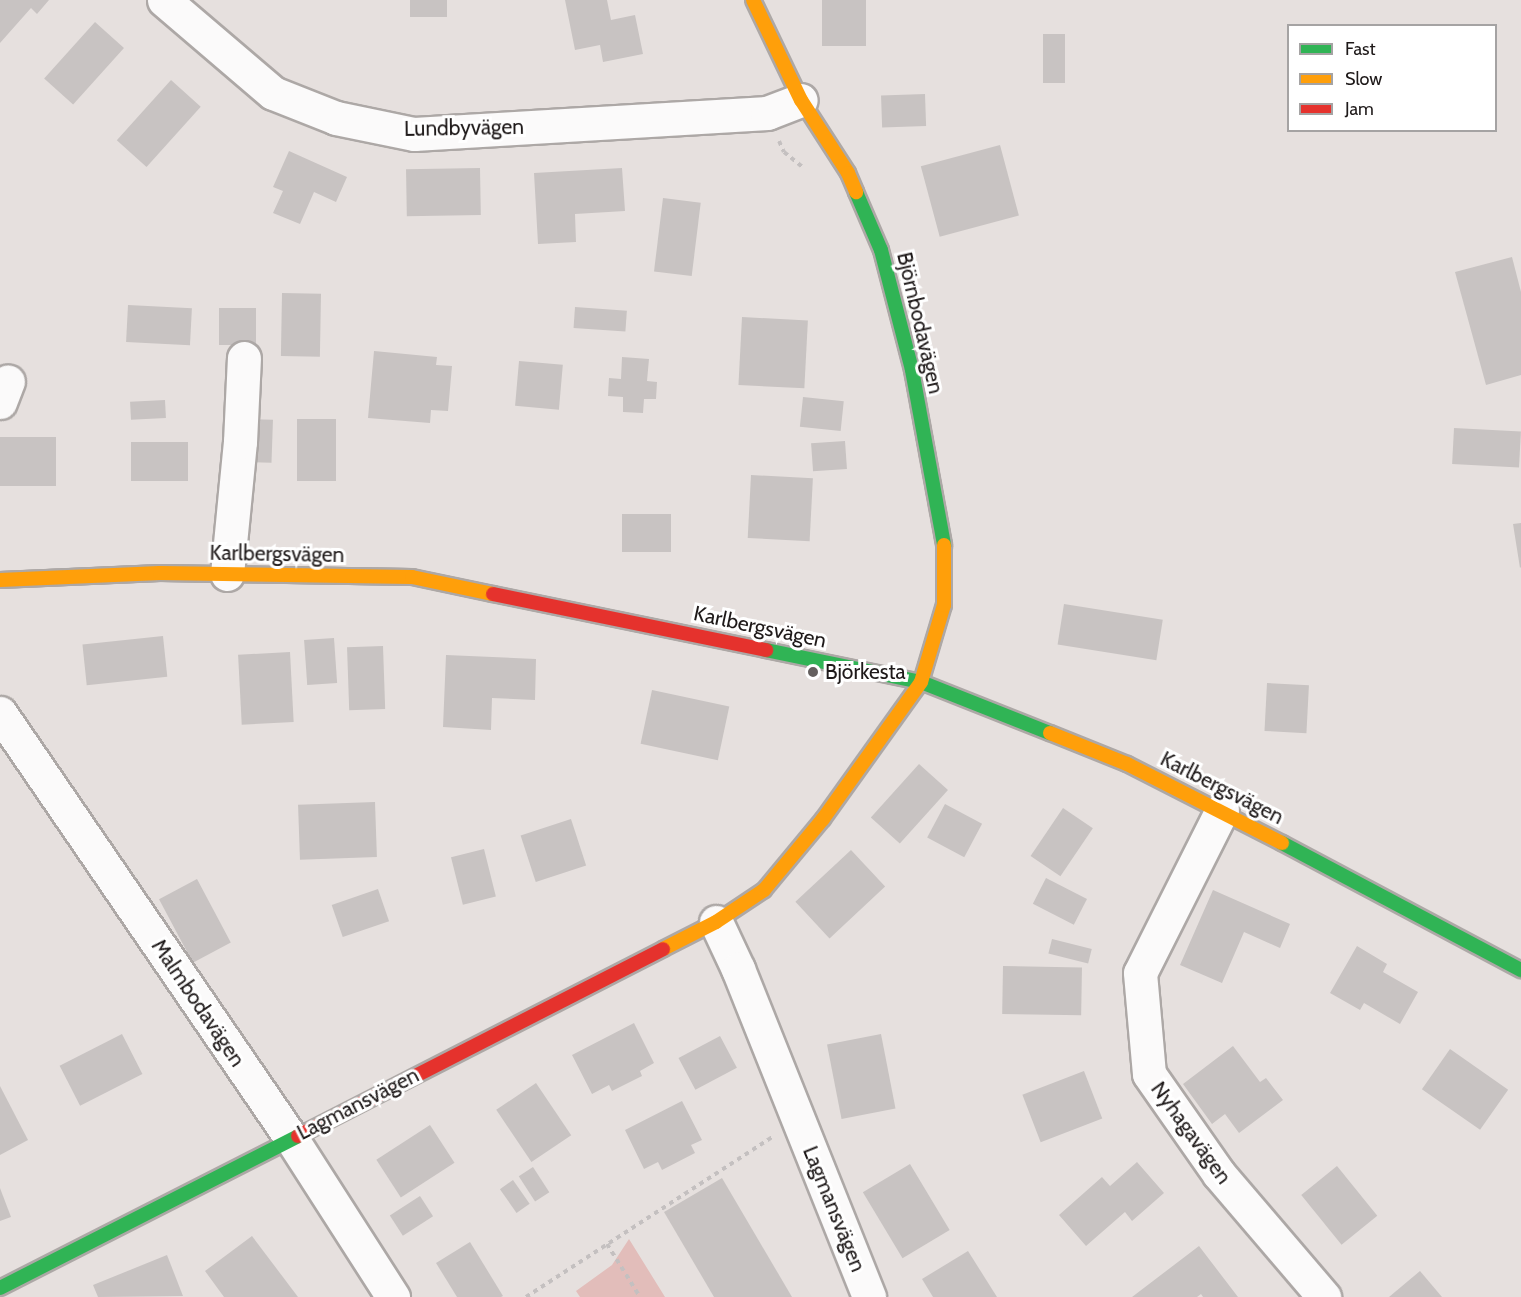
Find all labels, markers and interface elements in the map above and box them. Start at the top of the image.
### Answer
legend [1287,24,1497,132]
text: Fast [1345,38,1376,60]
text: Slow [1345,68,1382,90]
text: Jam [1345,98,1374,120]
street label: Lundbyvägen [404,114,524,142]
street label: Björnbodavägen [891,250,949,396]
street label: Karlbergsvägen [209,540,345,568]
street label: Karlbergsvägen [691,601,829,653]
place label: Björkesta [825,659,906,685]
marker: Björkesta [806,665,820,679]
street label: Karlbergsvägen [1156,746,1288,830]
street label: Malmbodavägen [146,935,250,1071]
street label: Lagmansvägen [293,1063,423,1145]
street label: Nyhagavägen [1146,1077,1236,1189]
street label: Lagmansvägen [797,1143,871,1275]

